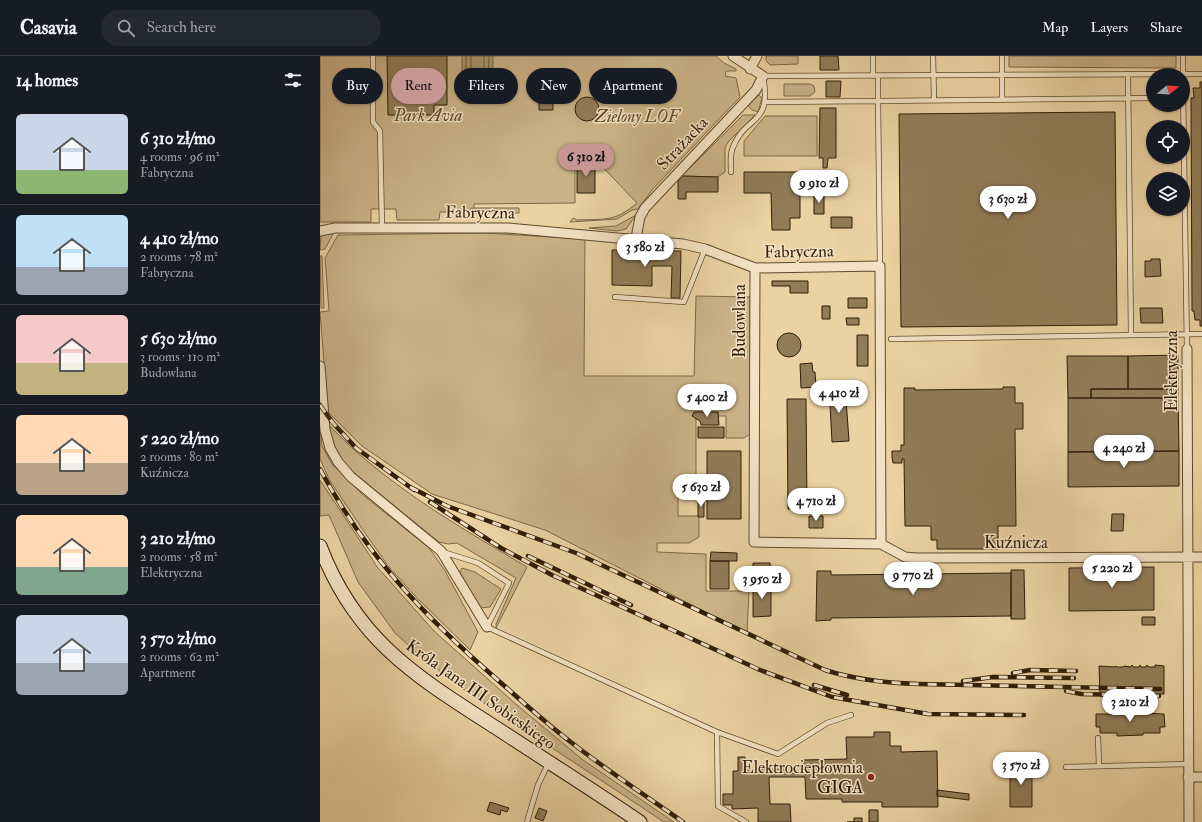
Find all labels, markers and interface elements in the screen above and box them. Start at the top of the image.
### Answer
search box [101,10,381,46]
text: Casavia [20,16,77,40]
icon: search [115,17,137,39]
text: Search here [147,18,216,37]
text: Map [1042,19,1068,36]
text: Layers [1090,19,1128,36]
text: Share [1150,19,1182,36]
chip: Buy [332,68,383,104]
chip: Rent [391,68,446,104]
chip: Filters [454,68,518,104]
chip: New [526,68,581,104]
chip: Apartment [589,68,677,104]
north arrow [1146,68,1190,112]
map controls [1146,68,1190,216]
icon: filters [282,69,304,91]
text: 14 homes [16,70,78,91]
park label: Park Avia [393,105,462,126]
park label: Zielony LOF [594,106,682,127]
street label: Strażacka [652,112,713,174]
button: locate [1146,120,1190,164]
text: 6 310 zł/mo [140,128,215,149]
icon: home [48,130,96,178]
pin: 6 310 zł [545,144,627,178]
text: 4 rooms · 96 m² [140,149,219,165]
text: 6 310 zł [567,149,605,165]
text: Fabryczna [140,165,194,181]
pin: 9 910 zł [778,170,860,204]
button: layers [1146,172,1190,216]
text: 9 910 zł [799,175,839,191]
pin: 3 630 zł [967,186,1049,220]
text: 3 630 zł [989,191,1027,207]
street label: Fabryczna [445,201,516,225]
text: 4 410 zł/mo [140,228,218,249]
icon: home [48,231,96,279]
pin: 3 580 zł [604,234,686,268]
text: 3 580 zł [626,239,664,255]
street label: Fabryczna [764,240,835,264]
text: 2 rooms · 78 m² [140,249,218,265]
text: Fabryczna [140,265,194,281]
street label: Budowlana [729,283,750,358]
text: 5 630 zł/mo [140,328,217,349]
street label: Elektryczna [1161,329,1183,412]
icon: home [48,331,96,379]
text: 3 rooms · 110 m² [140,349,220,365]
text: Budowlana [140,365,197,381]
pin: 4 410 zł [798,380,880,414]
pin: 5 400 zł [666,384,748,418]
text: 4 410 zł [819,385,859,401]
text: 5 400 zł [686,389,728,405]
text: 5 220 zł/mo [140,428,219,449]
icon: home [48,431,96,479]
pin: 4 240 zł [1083,435,1165,469]
text: 4 240 zł [1103,440,1145,456]
text: 2 rooms · 80 m² [140,449,218,465]
text: Kuźnicza [140,465,189,481]
pin: 5 630 zł [660,474,742,508]
text: 5 630 zł [681,479,721,495]
pin: 4 710 zł [775,488,857,522]
text: 4 710 zł [796,493,836,509]
text: 3 210 zł/mo [140,528,215,549]
icon: home [48,531,96,579]
street label: Kuźnicza [984,532,1049,553]
text: 2 rooms · 58 m² [140,549,218,565]
pin: 5 220 zł [1071,555,1153,589]
text: 5 220 zł [1092,560,1132,576]
pin: 9 770 zł [872,562,954,596]
text: Elektryczna [140,565,202,581]
pin: 3 950 zł [721,566,803,600]
text: 9 770 zł [893,567,933,583]
text: 3 950 zł [742,571,782,587]
text: 3 570 zł/mo [140,628,216,649]
icon: home [48,631,96,679]
street label: Króla Jana III Sobieskiego [401,635,560,755]
text: 2 rooms · 62 m² [140,649,219,665]
text: Apartment [140,665,196,681]
pin: 3 210 zł [1089,689,1171,723]
text: 3 210 zł [1111,694,1149,710]
pin: 3 570 zł [980,752,1062,786]
place label: Elektrociepłownia GIGA [741,757,864,798]
text: 3 570 zł [1002,757,1040,773]
marker: Elektrociepłownia GIGA [866,772,876,782]

